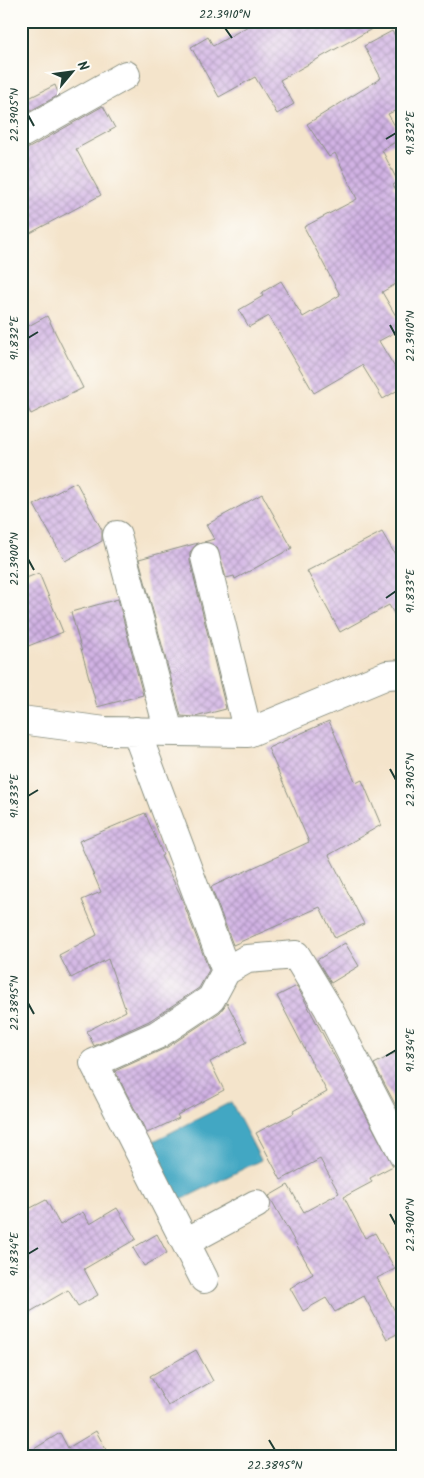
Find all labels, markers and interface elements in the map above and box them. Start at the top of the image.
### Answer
text: 22.3910°N [199,5,251,24]
north arrow [48,48,98,98]
text: N [71,57,94,76]
text: 22.3905°N [5,88,24,142]
text: 91.832°E [401,110,420,155]
text: 22.3910°N [401,310,420,362]
text: 91.832°E [5,315,24,360]
text: 22.3900°N [5,532,24,586]
text: 91.833°E [401,568,420,613]
text: 22.3905°N [401,753,420,807]
text: 91.833°E [5,773,24,818]
text: 22.3895°N [5,975,24,1031]
text: 91.834°E [401,1027,420,1072]
text: 22.3900°N [401,1198,420,1252]
text: 91.834°E [5,1231,24,1276]
text: 22.3895°N [247,1456,303,1475]

